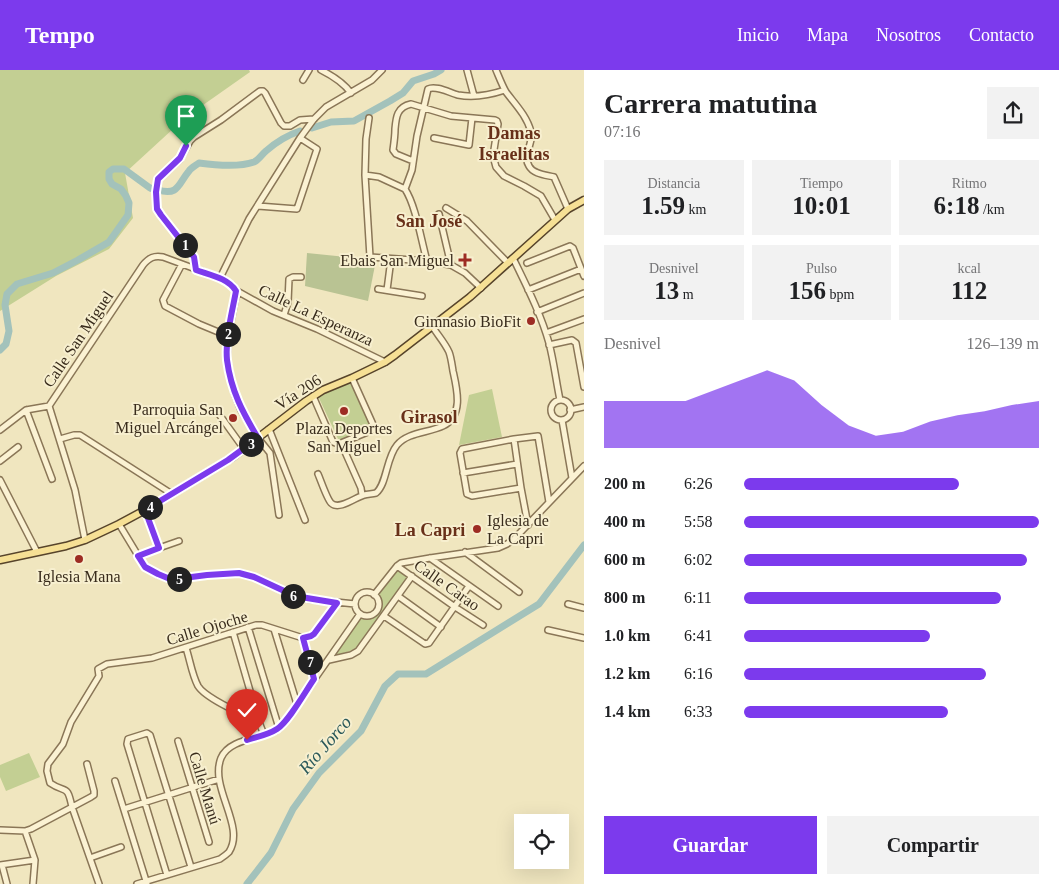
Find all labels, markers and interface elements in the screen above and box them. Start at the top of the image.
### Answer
text: Tempo [25,22,95,48]
text: Inicio [737,25,779,45]
text: Mapa [807,25,848,45]
text: Nosotros [876,25,941,45]
text: Contacto [969,25,1034,45]
button: share [987,87,1039,139]
text: Carrera matutina [604,88,817,119]
pin [165,95,207,146]
icon: arrive [172,102,200,130]
district label: Damas Israelitas [479,123,550,164]
text: 07:16 [604,123,640,140]
text: Distancia [647,176,700,191]
text: Tiempo [800,176,843,191]
text: Ritmo [952,176,987,191]
text: 1.59 [641,192,685,219]
text: 10:01 [792,192,851,219]
text: 6:18 [934,192,979,219]
text: km [685,202,706,217]
text: /km [979,202,1005,217]
district label: San José [396,211,462,231]
pin: 1 [172,232,198,258]
text: 1 [182,238,189,253]
place label: Ebais San Miguel [340,252,455,270]
marker: Ebais San Miguel [458,253,472,267]
text: Desnivel [649,261,699,276]
text: Pulso [806,261,837,276]
text: kcal [958,261,981,276]
text: 13 [654,277,679,304]
text: 156 [789,277,826,304]
text: 112 [951,277,987,304]
street label: Calle La Esperanza [256,281,376,350]
street label: Calle San Miguel [40,287,117,391]
text: m [679,287,694,302]
text: bpm [826,287,854,302]
place label: Gimnasio BioFit [414,313,522,330]
marker: Gimnasio BioFit [525,315,537,327]
pin: 2 [216,322,240,346]
text: 2 [225,327,232,342]
text: Desnivel [604,335,661,352]
text: 126–139 m [967,335,1039,352]
street label: Vía 206 [272,371,324,413]
place label: Parroquia San Miguel Arcángel [115,401,224,437]
marker: Plaza Deportes San Miguel [338,405,350,417]
district label: Girasol [401,407,458,427]
marker: Parroquia San Miguel Arcángel [227,412,239,424]
place label: Plaza Deportes San Miguel [296,420,392,456]
pin: 3 [238,432,264,456]
text: 3 [248,437,255,452]
text: 200 m [604,475,645,492]
text: 6:26 [684,475,712,492]
pin: 4 [138,494,162,520]
text: 4 [147,500,154,515]
place label: Iglesia de La Capri [487,512,549,548]
text: 400 m [604,513,645,530]
text: 5:58 [684,513,712,530]
district label: La Capri [395,520,465,540]
marker: Iglesia de La Capri [471,523,483,535]
text: 600 m [604,551,645,568]
text: 6:02 [684,551,712,568]
marker: Iglesia Mana [73,553,85,565]
street label: Calle Carao [411,556,483,614]
pin: 5 [166,566,192,592]
place label: Iglesia Mana [37,568,121,586]
text: 5 [176,572,183,587]
pin: 6 [280,584,306,608]
text: 6 [290,589,297,604]
text: 800 m [604,589,645,606]
text: 6:11 [684,589,712,606]
street label: Calle Ojoche [164,608,250,649]
text: 1.0 km [604,627,650,644]
text: 6:41 [684,627,712,644]
pin: 7 [298,650,322,674]
text: 7 [307,655,314,670]
text: 1.2 km [604,665,650,682]
text: 6:16 [684,665,712,682]
pin [226,689,268,740]
icon: check [233,696,261,724]
text: 1.4 km [604,703,650,720]
text: 6:33 [684,703,712,720]
water label: Río Jorco [294,712,355,779]
street label: Calle Manú [186,750,224,826]
map controls [514,814,569,869]
button: locate [514,814,569,869]
button: Guardar [604,816,817,874]
button: Compartir [827,816,1039,874]

